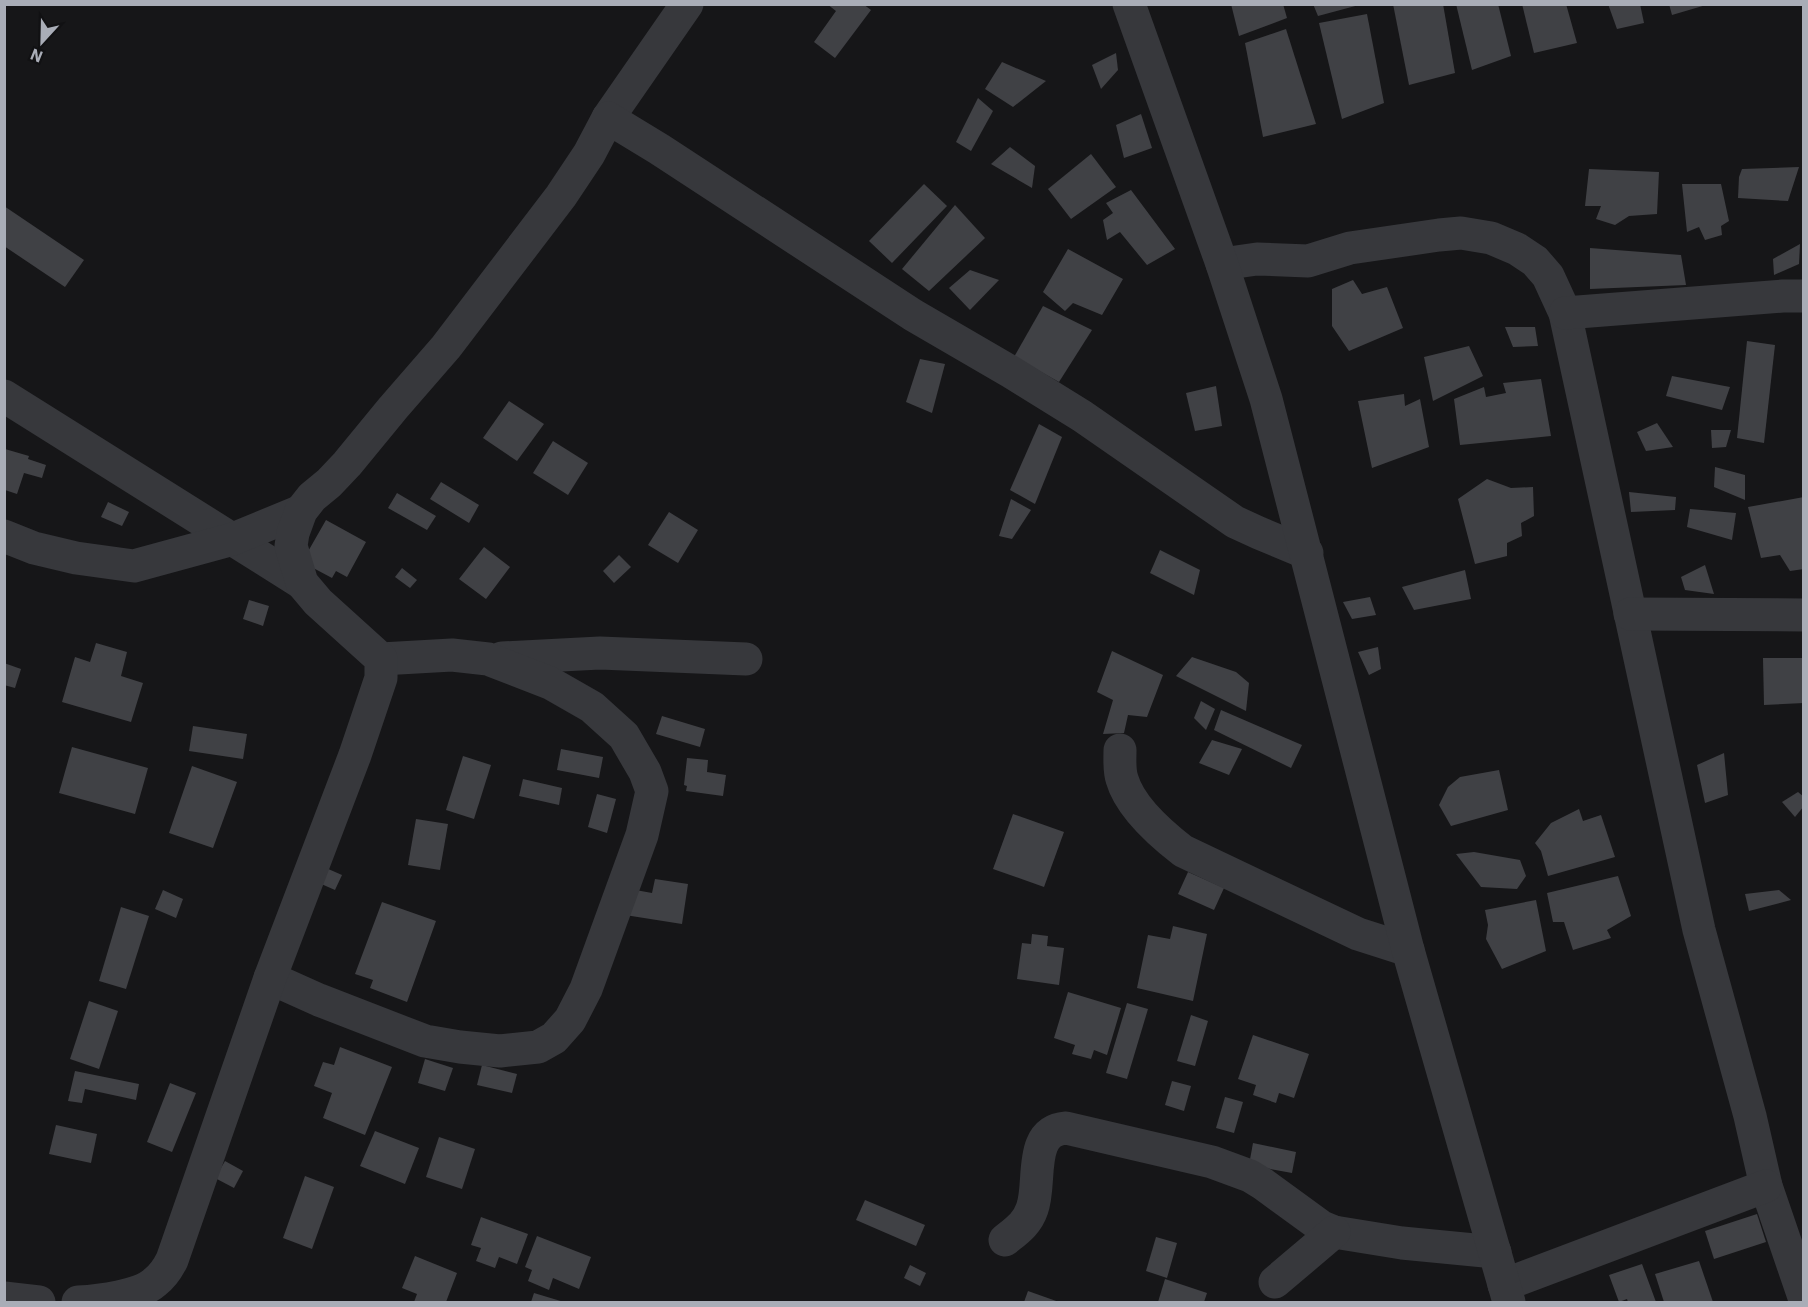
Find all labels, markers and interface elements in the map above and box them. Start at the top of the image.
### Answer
north arrow [12,12,72,72]
text: N [27,44,46,67]

